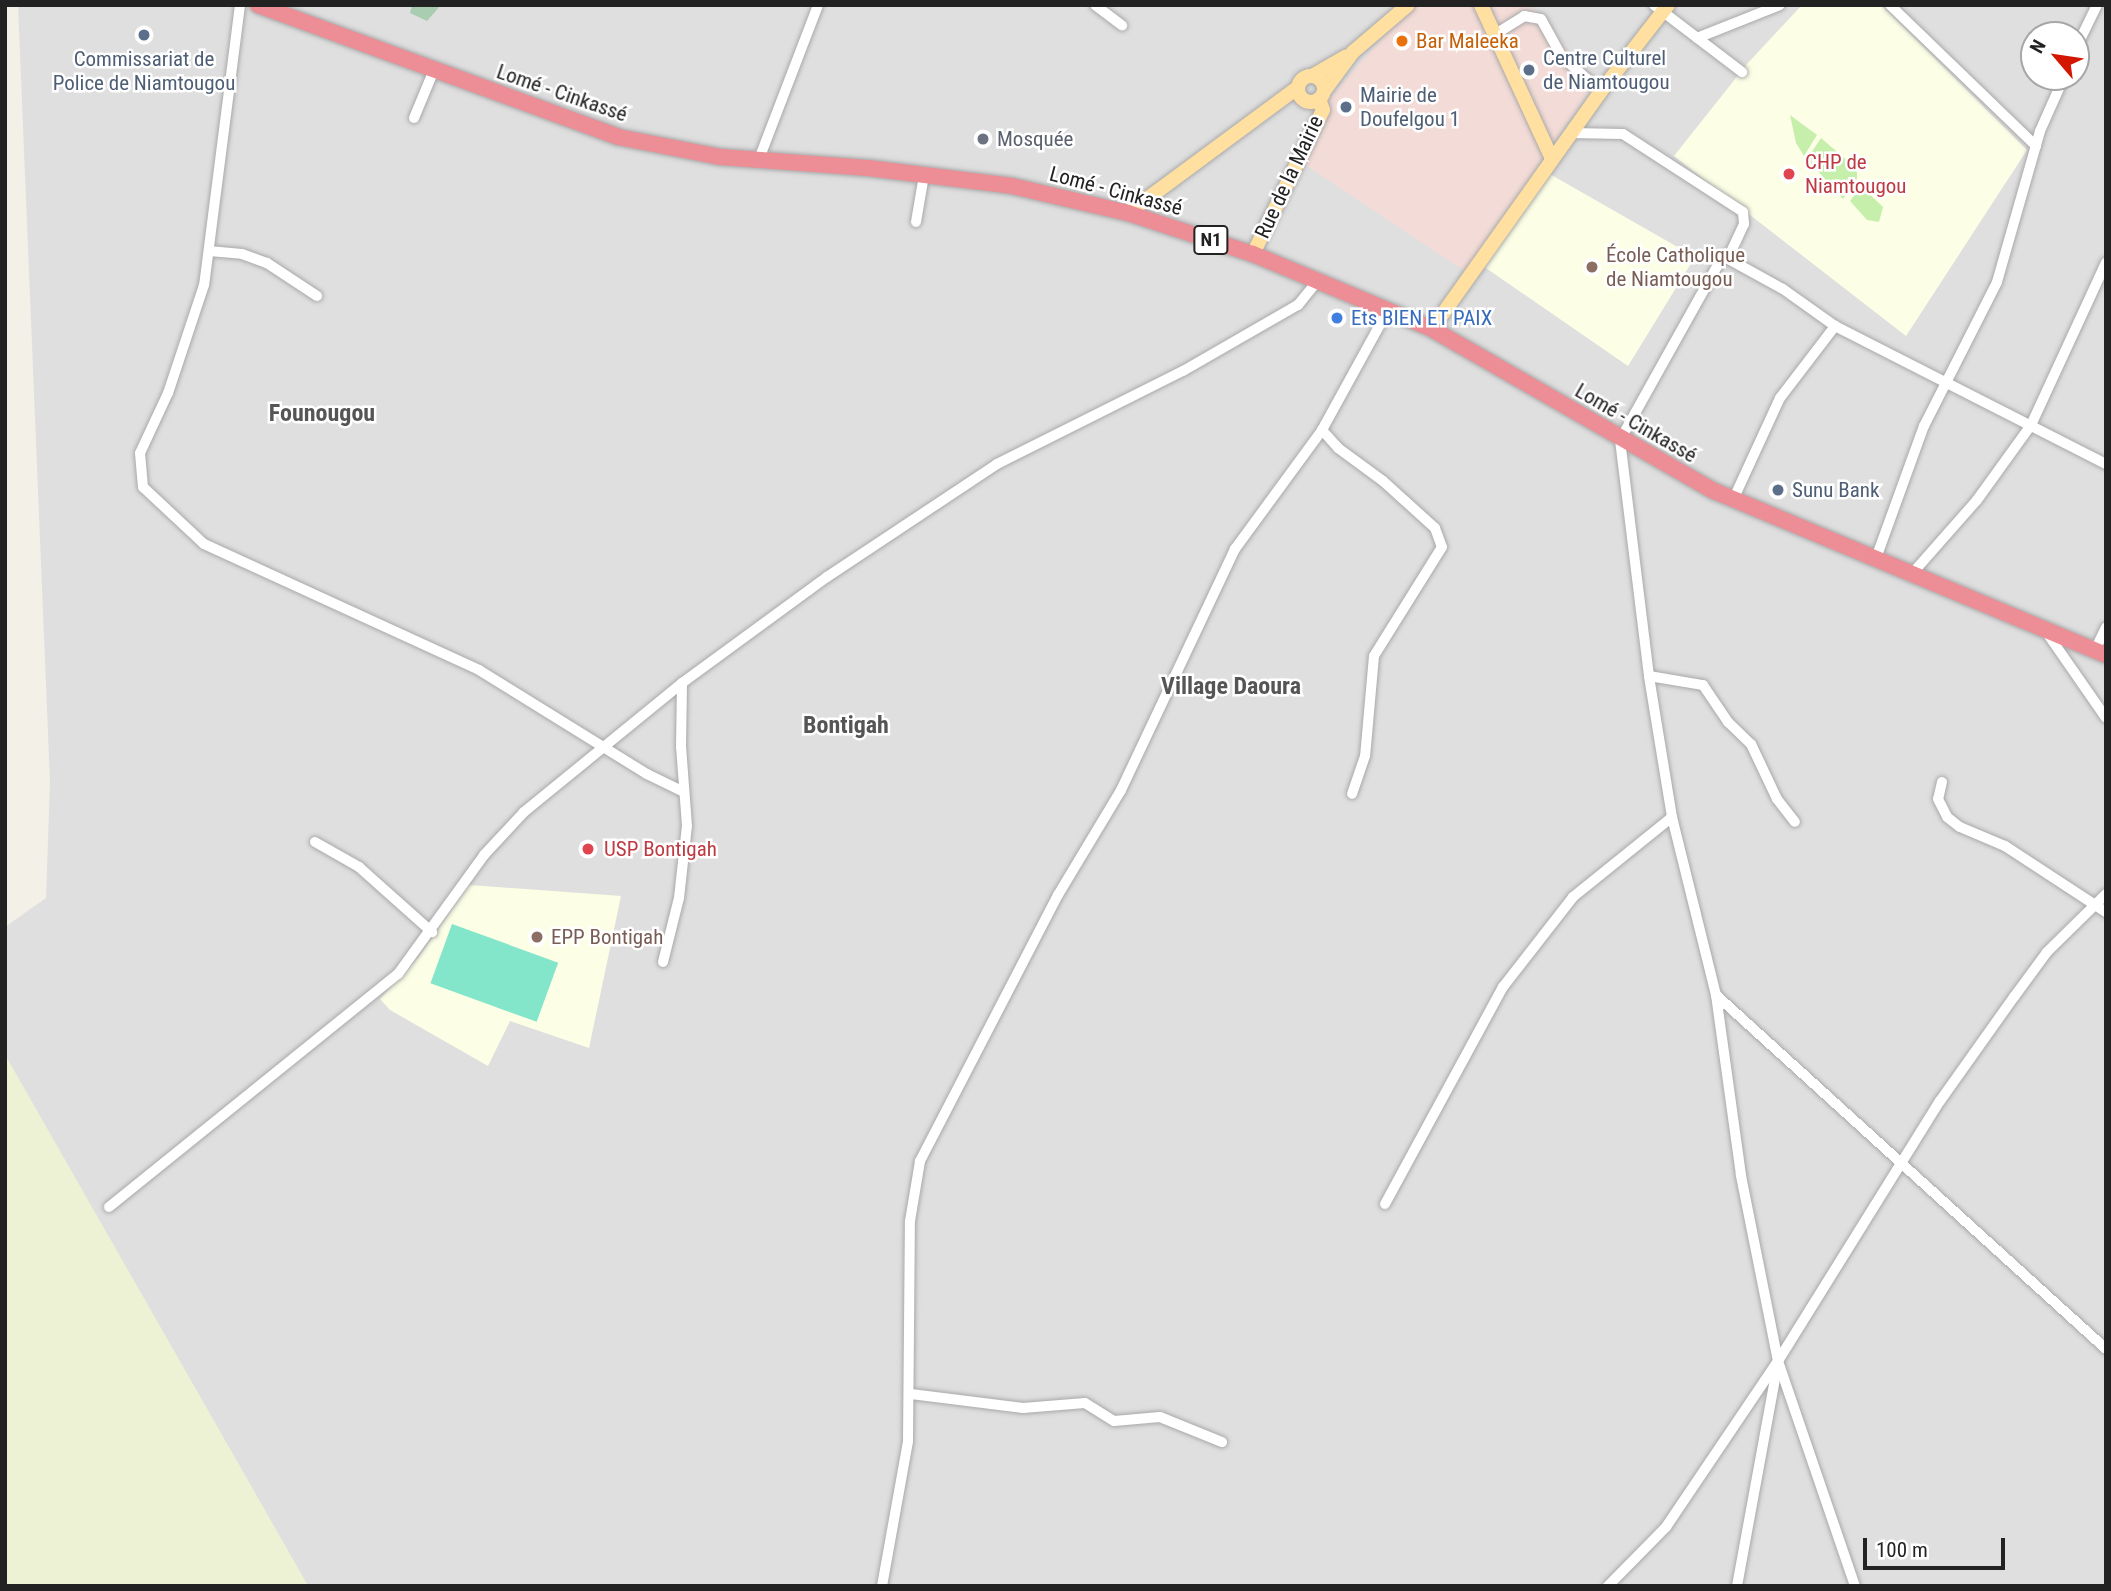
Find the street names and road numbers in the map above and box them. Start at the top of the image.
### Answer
street label: Lomé - Cinkassé [493,59,631,127]
street label: Rue de la Mairie [1250,112,1328,242]
street label: Lomé - Cinkassé [1047,161,1185,221]
road number: N1 [1192,224,1230,256]
street label: Lomé - Cinkassé [1571,378,1701,468]

